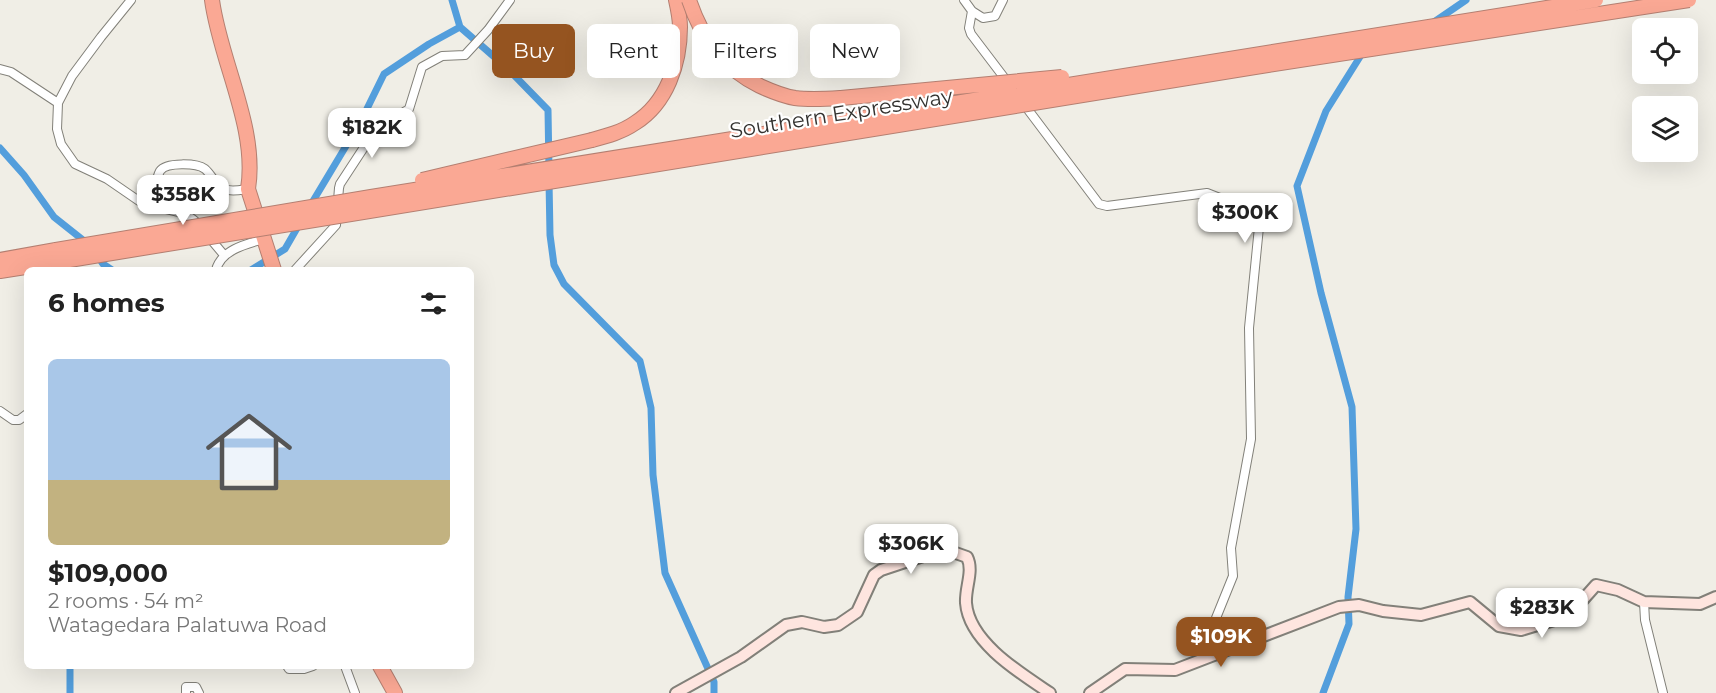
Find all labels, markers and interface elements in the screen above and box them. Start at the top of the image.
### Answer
map controls [1632,18,1698,162]
button: locate [1632,18,1698,84]
chip: Buy [492,24,575,78]
chip: Rent [587,24,680,78]
chip: Filters [692,24,798,78]
chip: New [810,24,900,78]
street label: Southern Expressway [728,83,955,143]
button: layers [1632,96,1698,162]
pin: $182K [330,108,414,159]
text: $182K [342,115,402,139]
pin: $358K [141,175,225,226]
text: $358K [151,182,215,206]
pin: $300K [1203,193,1287,244]
text: $300K [1212,200,1278,224]
text: 6 homes [48,287,165,319]
icon: filters [417,287,450,320]
icon: home [195,398,303,506]
pin: $306K [869,524,953,575]
text: $306K [878,531,944,555]
text: $109,000 [48,557,168,589]
pin: $283K [1500,588,1584,639]
text: 2 rooms · 54 m² [48,589,204,613]
text: $283K [1510,595,1574,619]
text: Watagedara Palatuwa Road [48,613,327,637]
pin: $109K [1179,617,1263,668]
text: $109K [1190,624,1252,648]

